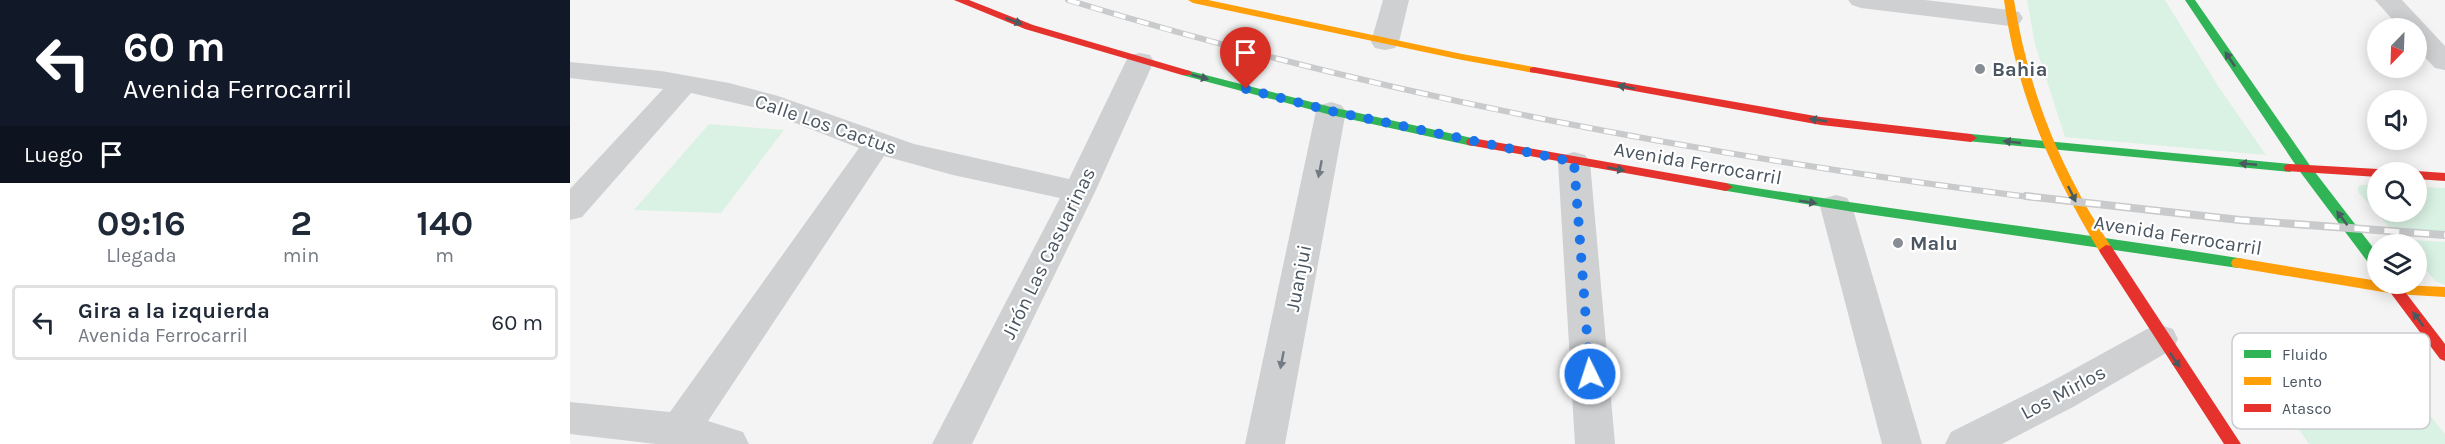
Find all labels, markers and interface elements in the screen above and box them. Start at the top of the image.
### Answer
one-way arrow [1005,16,1023,26]
north arrow [2367,18,2427,78]
map controls [2367,18,2427,294]
text: 60 m [123,22,226,72]
icon: left [24,24,102,102]
pin [1220,27,1271,89]
icon: arrive [1229,36,1262,69]
one-way arrow [2225,51,2236,67]
place label: Bahia [1992,58,2047,81]
marker: Bahia [1973,62,1987,76]
text: Avenida Ferrocarril [123,73,352,105]
one-way arrow [1191,73,1209,82]
one-way arrow [1616,83,1635,92]
street label: Calle Los Cactus [752,89,900,160]
button: sound [2367,90,2427,150]
one-way arrow [1808,116,1827,125]
street label: Avenida Ferrocarril [1612,137,1784,190]
one-way arrow [2002,137,2021,147]
icon: arrive [95,138,128,171]
text: Luego [24,142,83,168]
one-way arrow [1315,159,1324,178]
one-way arrow [2238,159,2257,169]
button: search [2367,162,2427,222]
street label: Jirón Las Casuarinas [997,164,1100,343]
one-way arrow [1607,165,1626,174]
one-way arrow [2067,185,2077,203]
one-way arrow [1799,197,1818,206]
text: 09:16 [97,202,186,244]
text: 2 [290,202,312,244]
text: 140 [416,202,473,244]
street label: Avenida Ferrocarril [2092,211,2264,260]
one-way arrow [2337,211,2349,226]
place label: Malu [1910,232,1958,255]
button: layers [2367,234,2427,294]
marker: Malu [1891,236,1905,250]
street label: Juanjui [1281,243,1316,313]
text: Llegada [106,244,177,267]
text: min [283,244,319,267]
text: m [435,244,454,267]
text: Gira a la izquierda [78,298,270,324]
icon: left [27,306,60,339]
text: 60 m [492,310,543,336]
one-way arrow [2412,312,2424,328]
text: Avenida Ferrocarril [78,324,248,347]
legend [2232,333,2430,429]
position arrow [1558,342,1622,406]
text: Fluido [2282,345,2328,364]
one-way arrow [1277,351,1286,370]
one-way arrow [2169,351,2181,367]
street label: Los Mirlos [2017,361,2110,424]
text: Lento [2282,372,2322,391]
text: Atasco [2282,399,2331,418]

